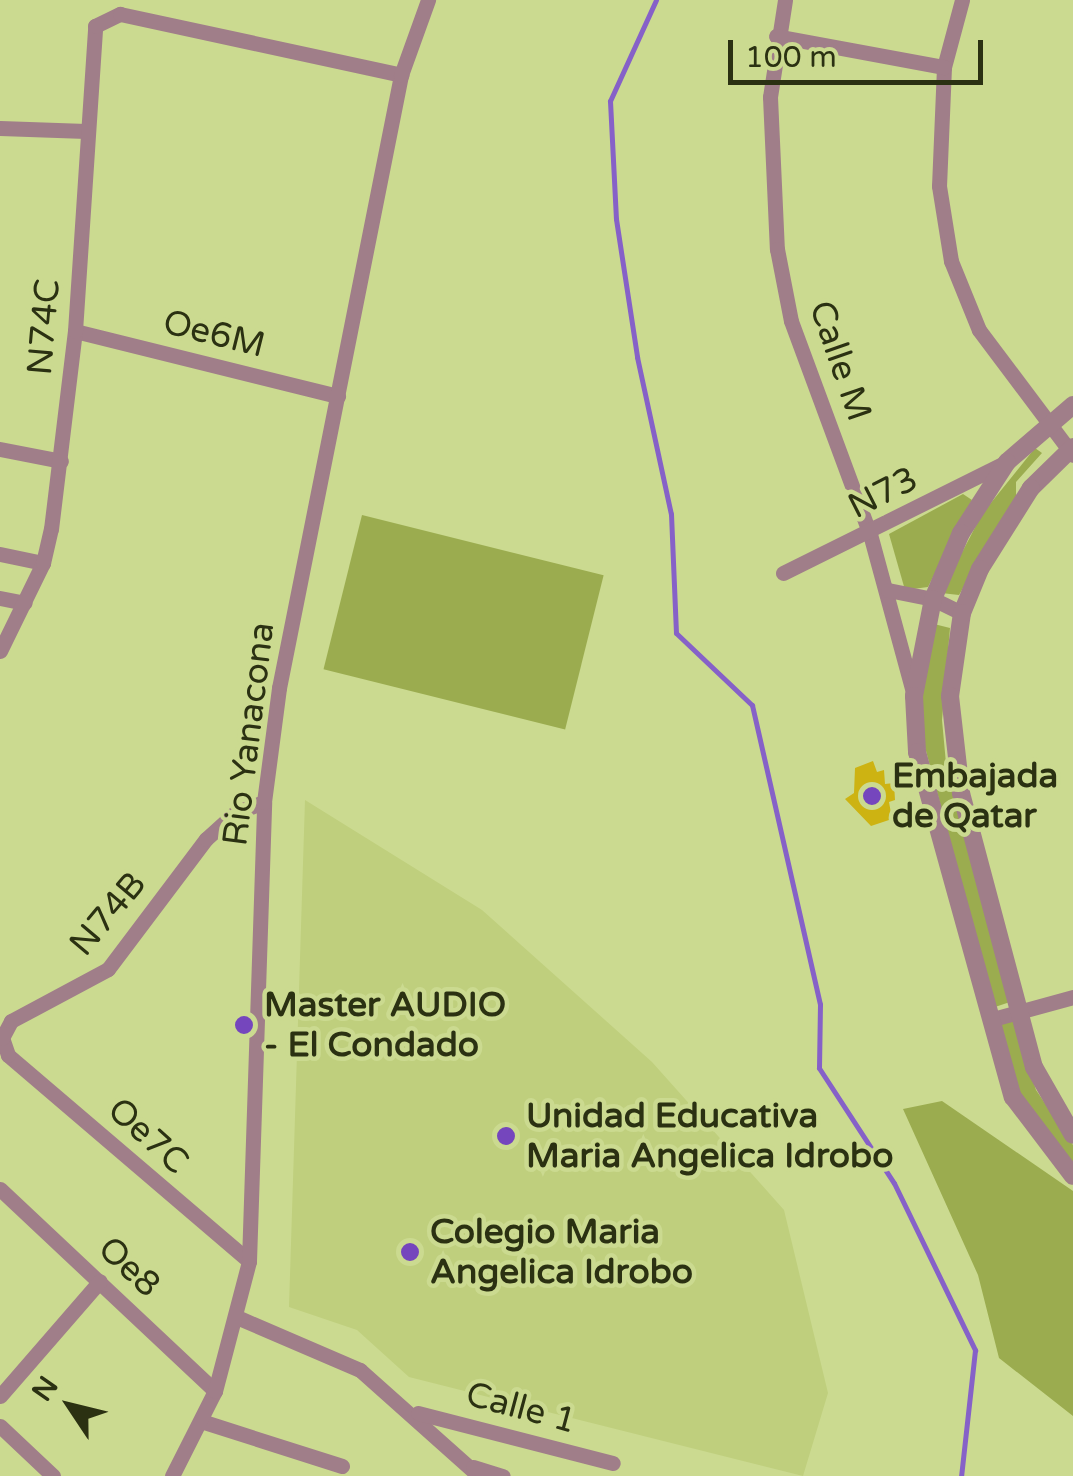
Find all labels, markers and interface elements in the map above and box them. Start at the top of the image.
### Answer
scale bar [733,20,988,82]
text: 100 m [745,39,837,76]
street label: N74C [19,277,69,377]
street label: Calle M [800,295,880,427]
street label: Oe6M [159,301,269,367]
street label: N73 [841,458,925,528]
street label: Rio Yanacona [214,620,284,848]
place label: Embajada de Qatar [892,755,1058,837]
marker: Embajada de Qatar [861,785,883,807]
street label: N74B [61,864,155,964]
place label: Master AUDIO - El Condado [264,984,506,1066]
marker: Master AUDIO - El Condado [233,1014,255,1036]
street label: Oe7C [99,1089,197,1183]
place label: Unidad Educativa Maria Angelica Idrobo [526,1095,893,1177]
marker: Unidad Educativa Maria Angelica Idrobo [495,1125,517,1147]
place label: Colegio Maria Angelica Idrobo [430,1211,693,1293]
street label: Oe8 [89,1228,169,1306]
marker: Colegio Maria Angelica Idrobo [399,1241,421,1263]
north arrow [20,1356,120,1456]
text: N [25,1370,66,1408]
street label: Calle 1 [461,1373,581,1443]

